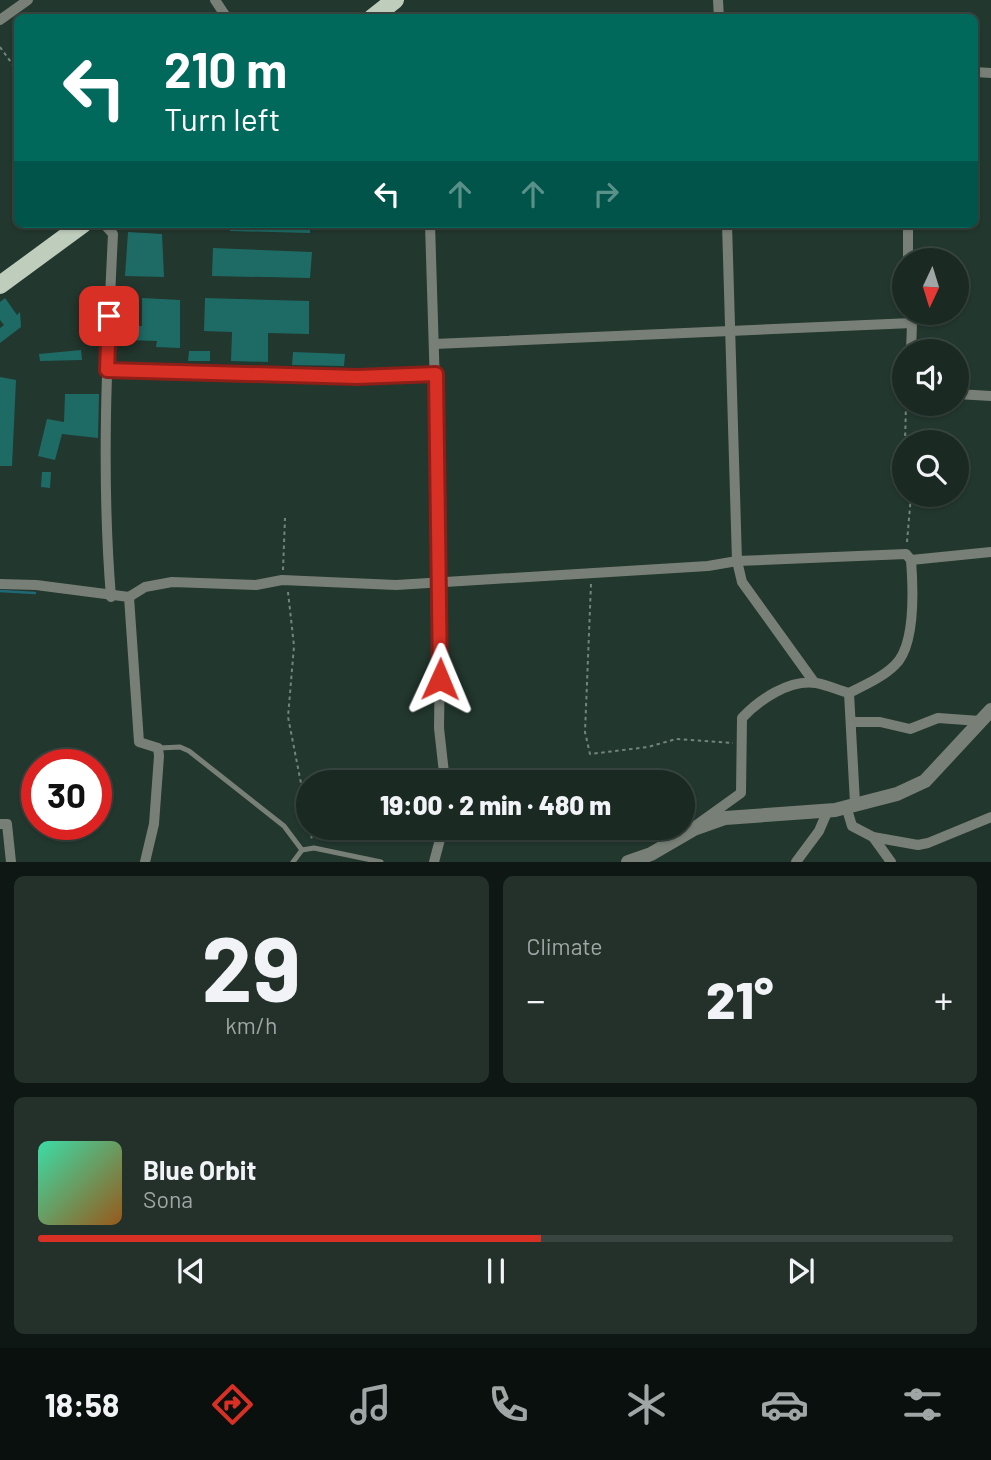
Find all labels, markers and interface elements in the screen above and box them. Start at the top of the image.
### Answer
text: 210 m [164,39,287,98]
icon: left [49,42,140,133]
text: Turn left [164,99,281,137]
icon: left [368,175,406,213]
icon: ahead [441,175,479,213]
icon: ahead [514,175,552,213]
icon: right [587,175,625,213]
north arrow [892,248,970,326]
map controls [892,248,969,507]
pin [79,286,139,346]
icon: arrive [90,297,128,335]
button: sound [892,339,969,416]
button: search [892,430,969,507]
position arrow [403,642,477,716]
speed limit sign: 30 [21,749,112,840]
text: 19:00 · 2 min · 480 m [380,789,611,820]
text: 29 [202,911,301,1020]
text: Climate [527,932,603,960]
text: 21° [706,967,773,1029]
text: − [527,976,546,1022]
text: + [934,976,953,1022]
text: km/h [225,1011,277,1039]
text: Blue Orbit [143,1154,256,1185]
text: Sona [143,1185,193,1213]
icon: previous [172,1252,210,1290]
icon: pause [477,1252,515,1290]
icon: next [782,1252,820,1290]
icon: directions [208,1380,257,1429]
icon: music [346,1380,395,1429]
icon: phone [484,1380,533,1429]
icon: climate [622,1380,671,1429]
icon: car [760,1380,809,1429]
icon: filters [898,1380,947,1429]
text: 18:58 [44,1385,119,1423]

